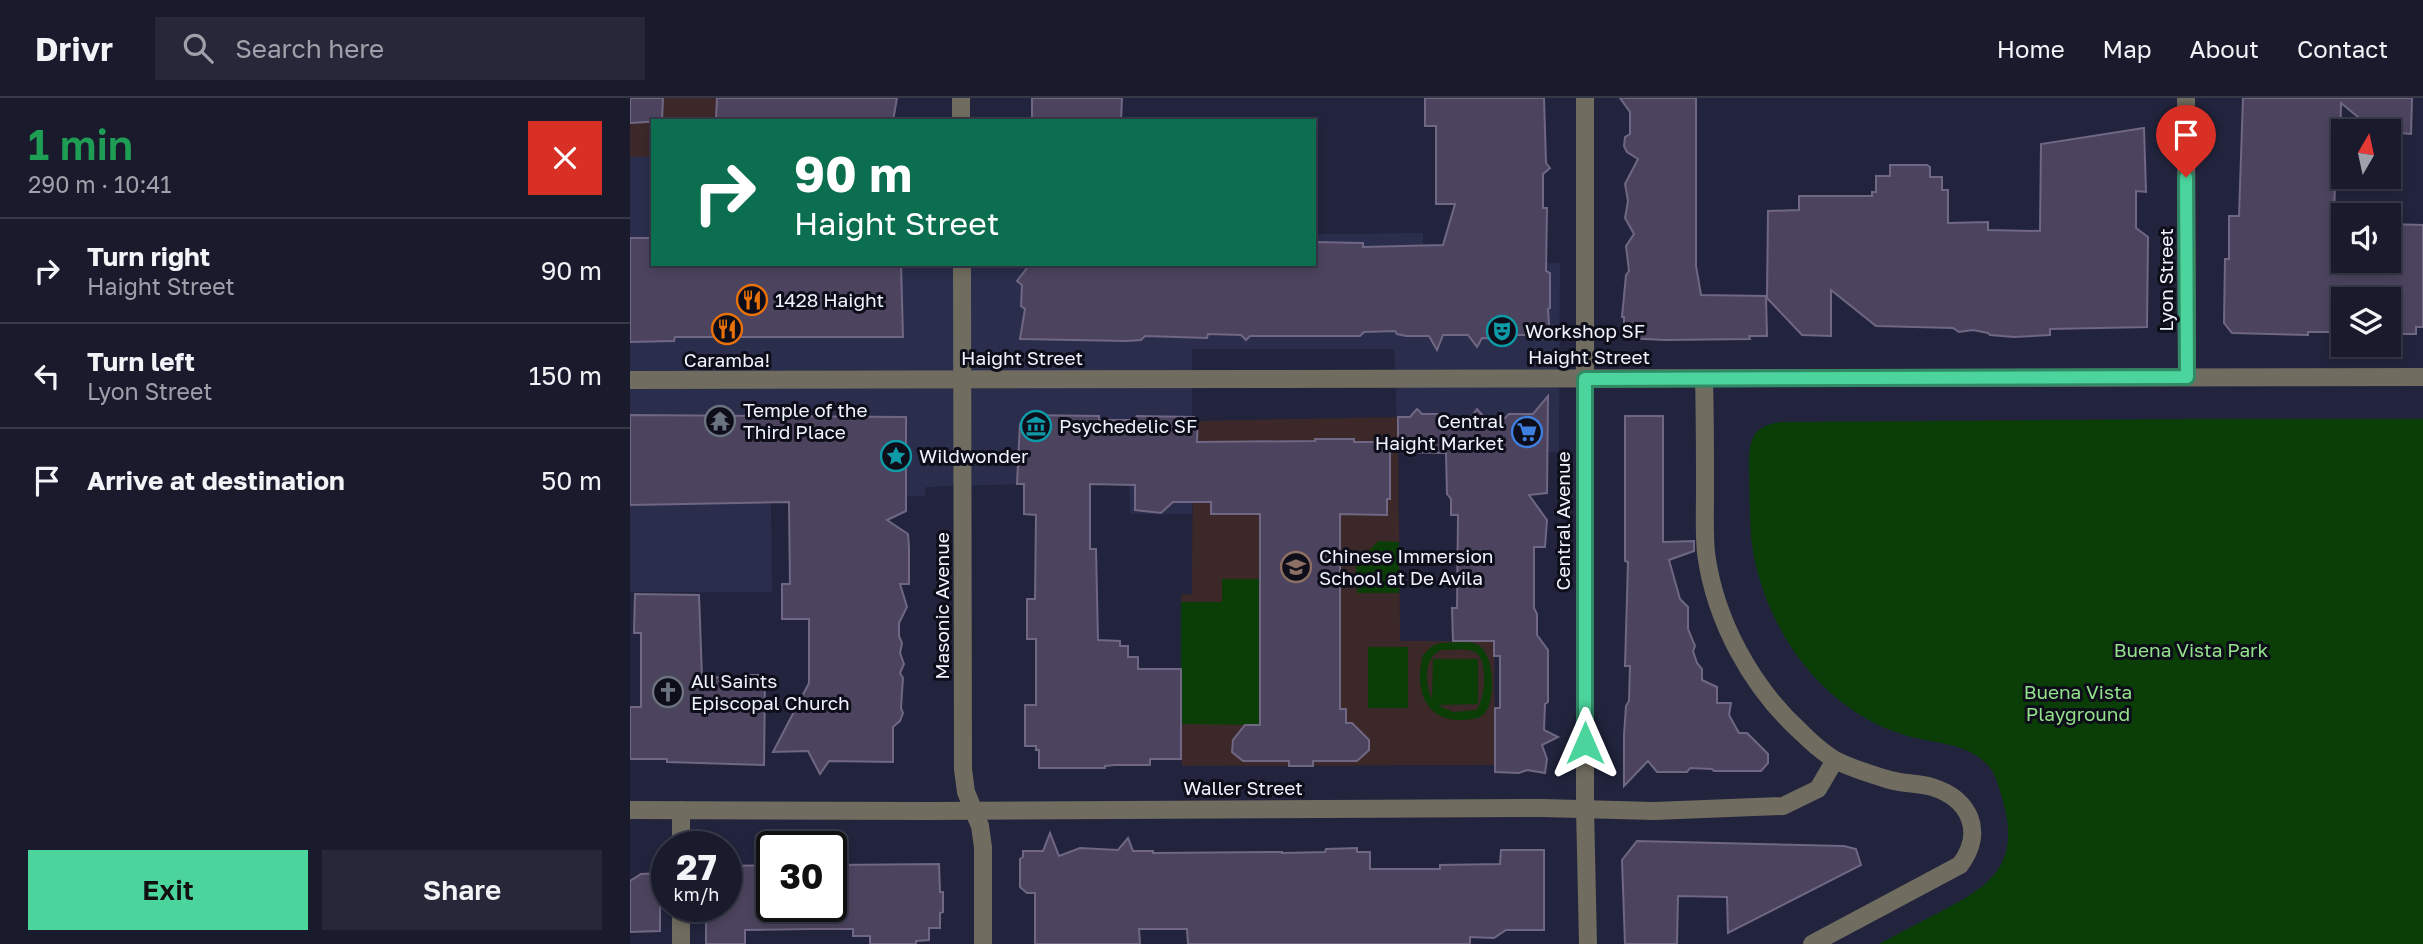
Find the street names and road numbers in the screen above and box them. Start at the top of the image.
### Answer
street label: Lyon Street [2154,228,2177,332]
street label: Haight Street [1528,345,1650,368]
street label: Haight Street [961,346,1083,369]
street label: Central Avenue [1551,452,1574,590]
street label: Masonic Avenue [930,532,953,680]
street label: Waller Street [1183,776,1303,799]

